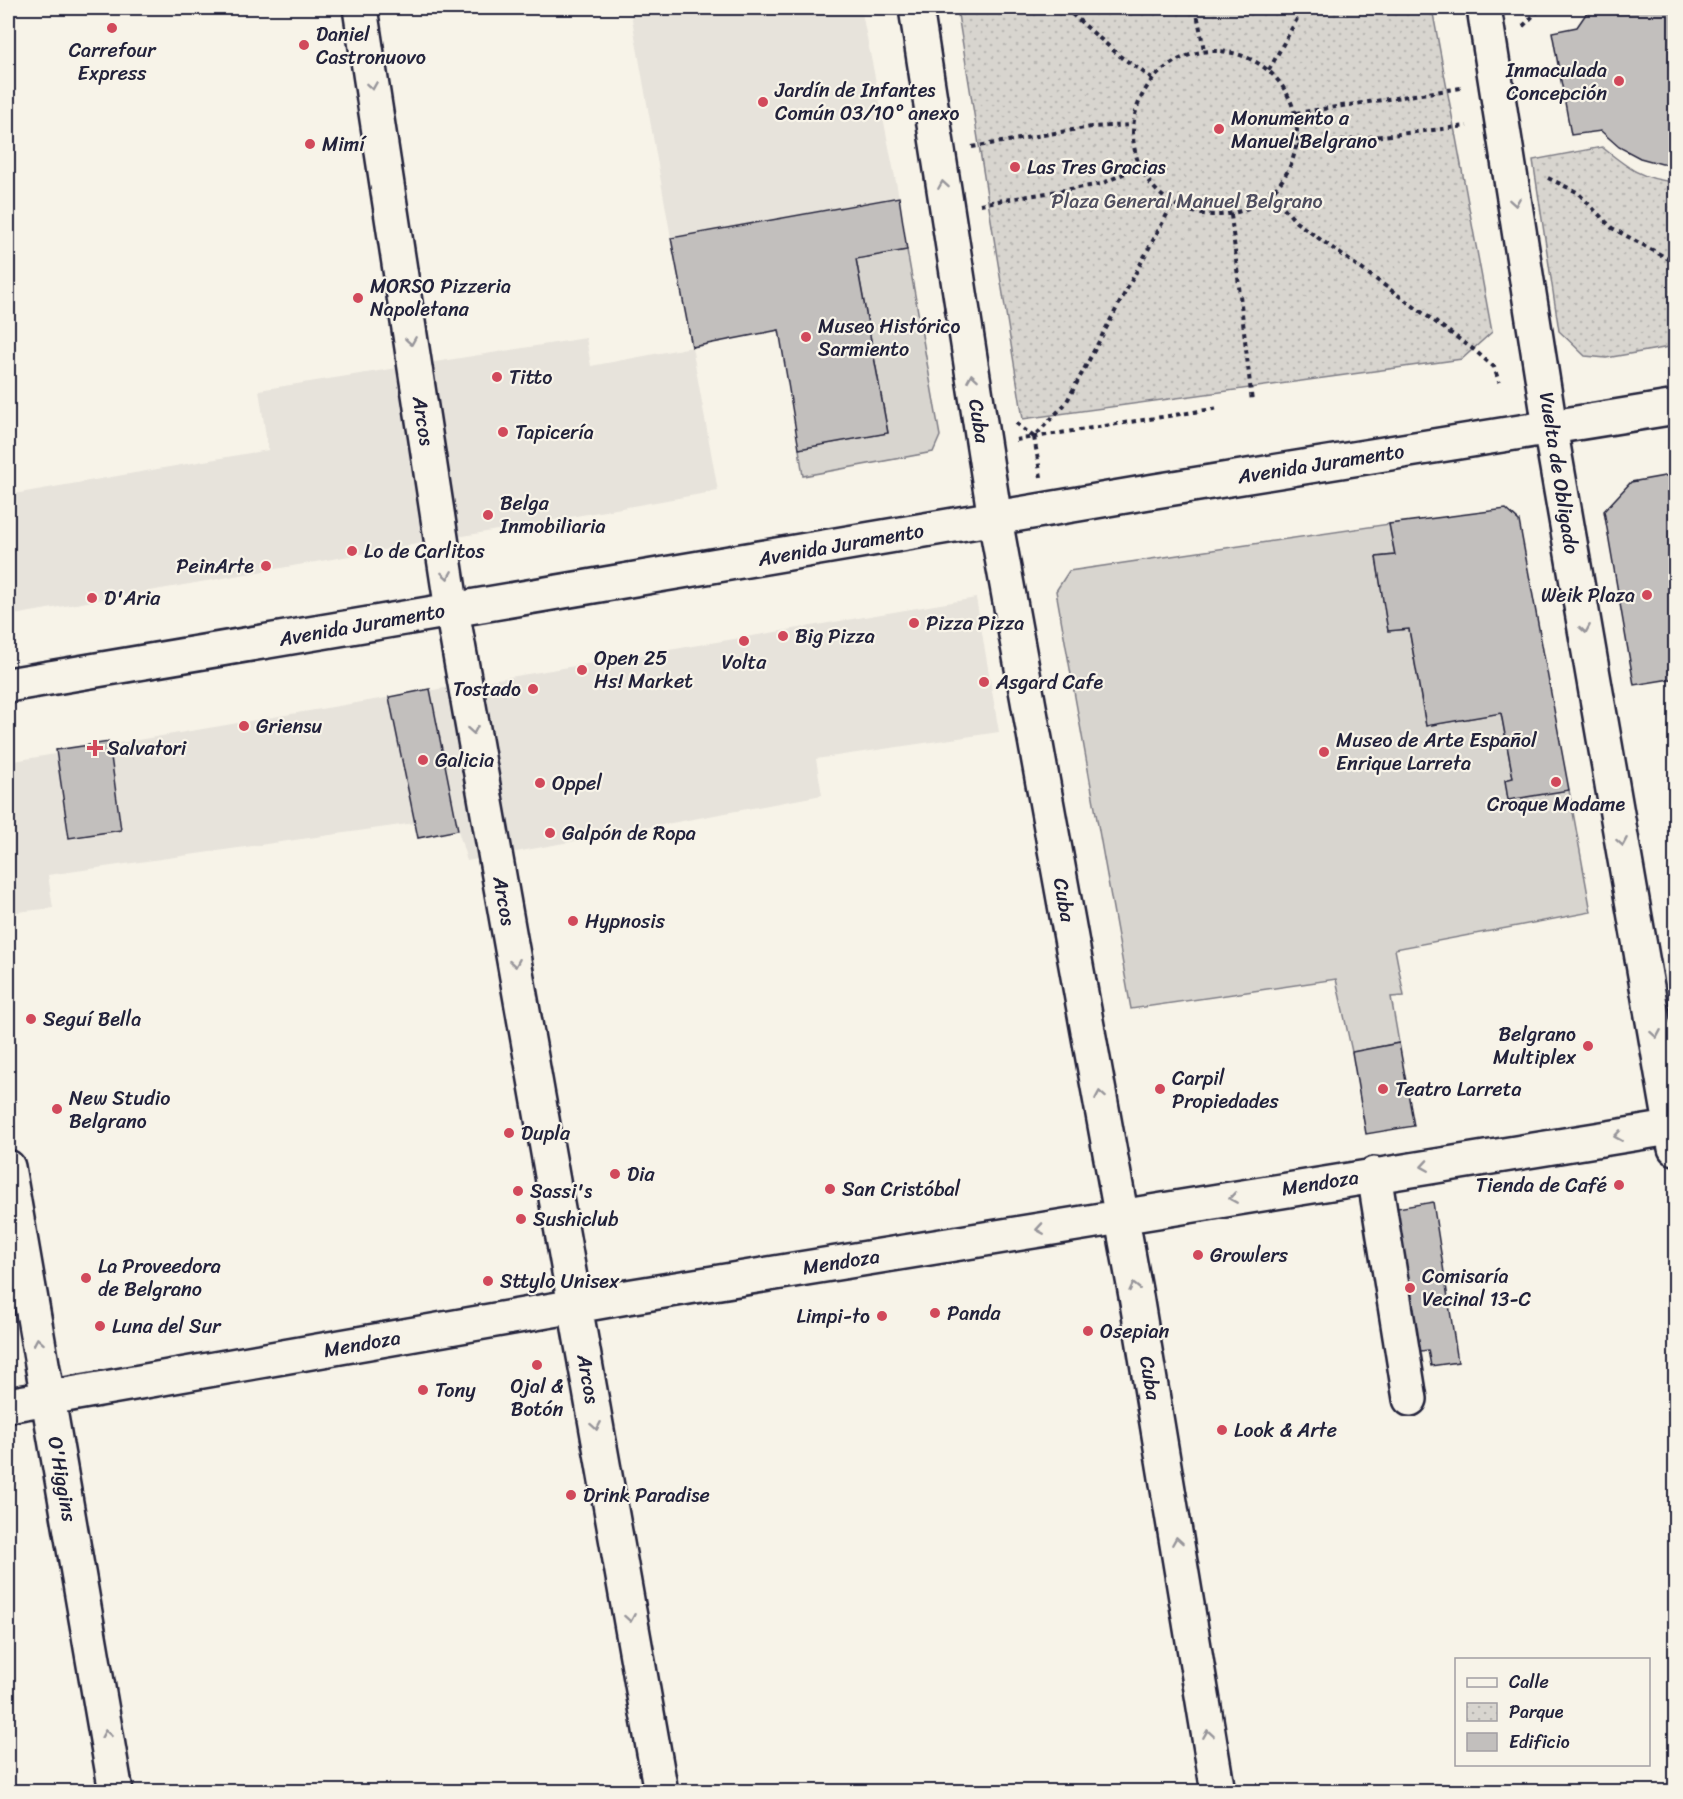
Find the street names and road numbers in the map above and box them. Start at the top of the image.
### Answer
street label: Vuelta de Obligado [1529,390,1589,556]
street label: Arcos [402,393,444,449]
street label: Cuba [958,396,1000,447]
street label: Avenida Juramento [1234,434,1407,495]
street label: Avenida Juramento [754,513,927,577]
street label: Avenida Juramento [275,593,448,657]
street label: Arcos [482,873,526,929]
street label: Cuba [1043,875,1085,926]
street label: Mendoza [1279,1160,1361,1206]
street label: Mendoza [800,1239,882,1285]
street label: Mendoza [321,1320,403,1368]
street label: Arcos [566,1351,610,1407]
street label: Cuba [1129,1353,1171,1404]
street label: O'Higgins [37,1434,87,1525]

